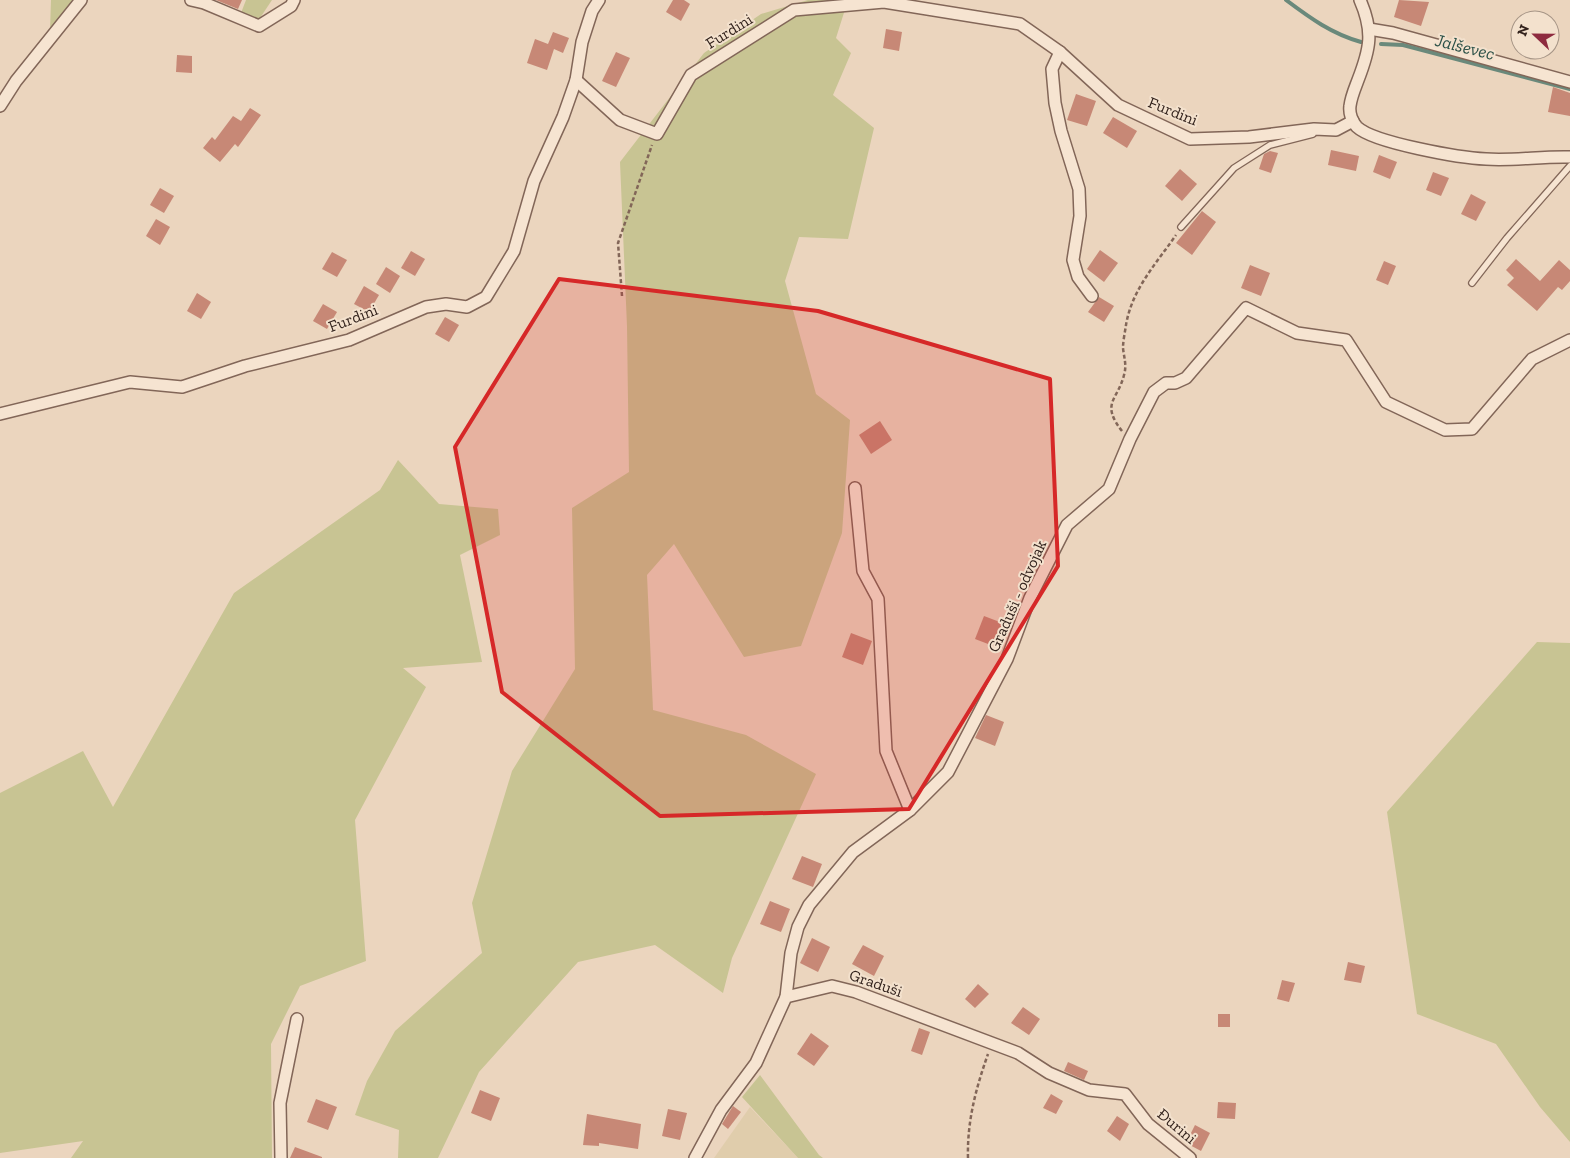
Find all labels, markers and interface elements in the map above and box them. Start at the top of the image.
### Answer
street label: Furdini [702,9,756,53]
north arrow [1510,10,1560,60]
text: N [1514,22,1533,38]
water label: Jalševec [1432,29,1497,65]
street label: Furdini [1146,93,1201,130]
street label: Furdini [326,300,381,336]
street label: Graduši - odvojak [984,536,1050,655]
street label: Graduši [847,965,905,1001]
street label: Đurini [1154,1104,1201,1148]

